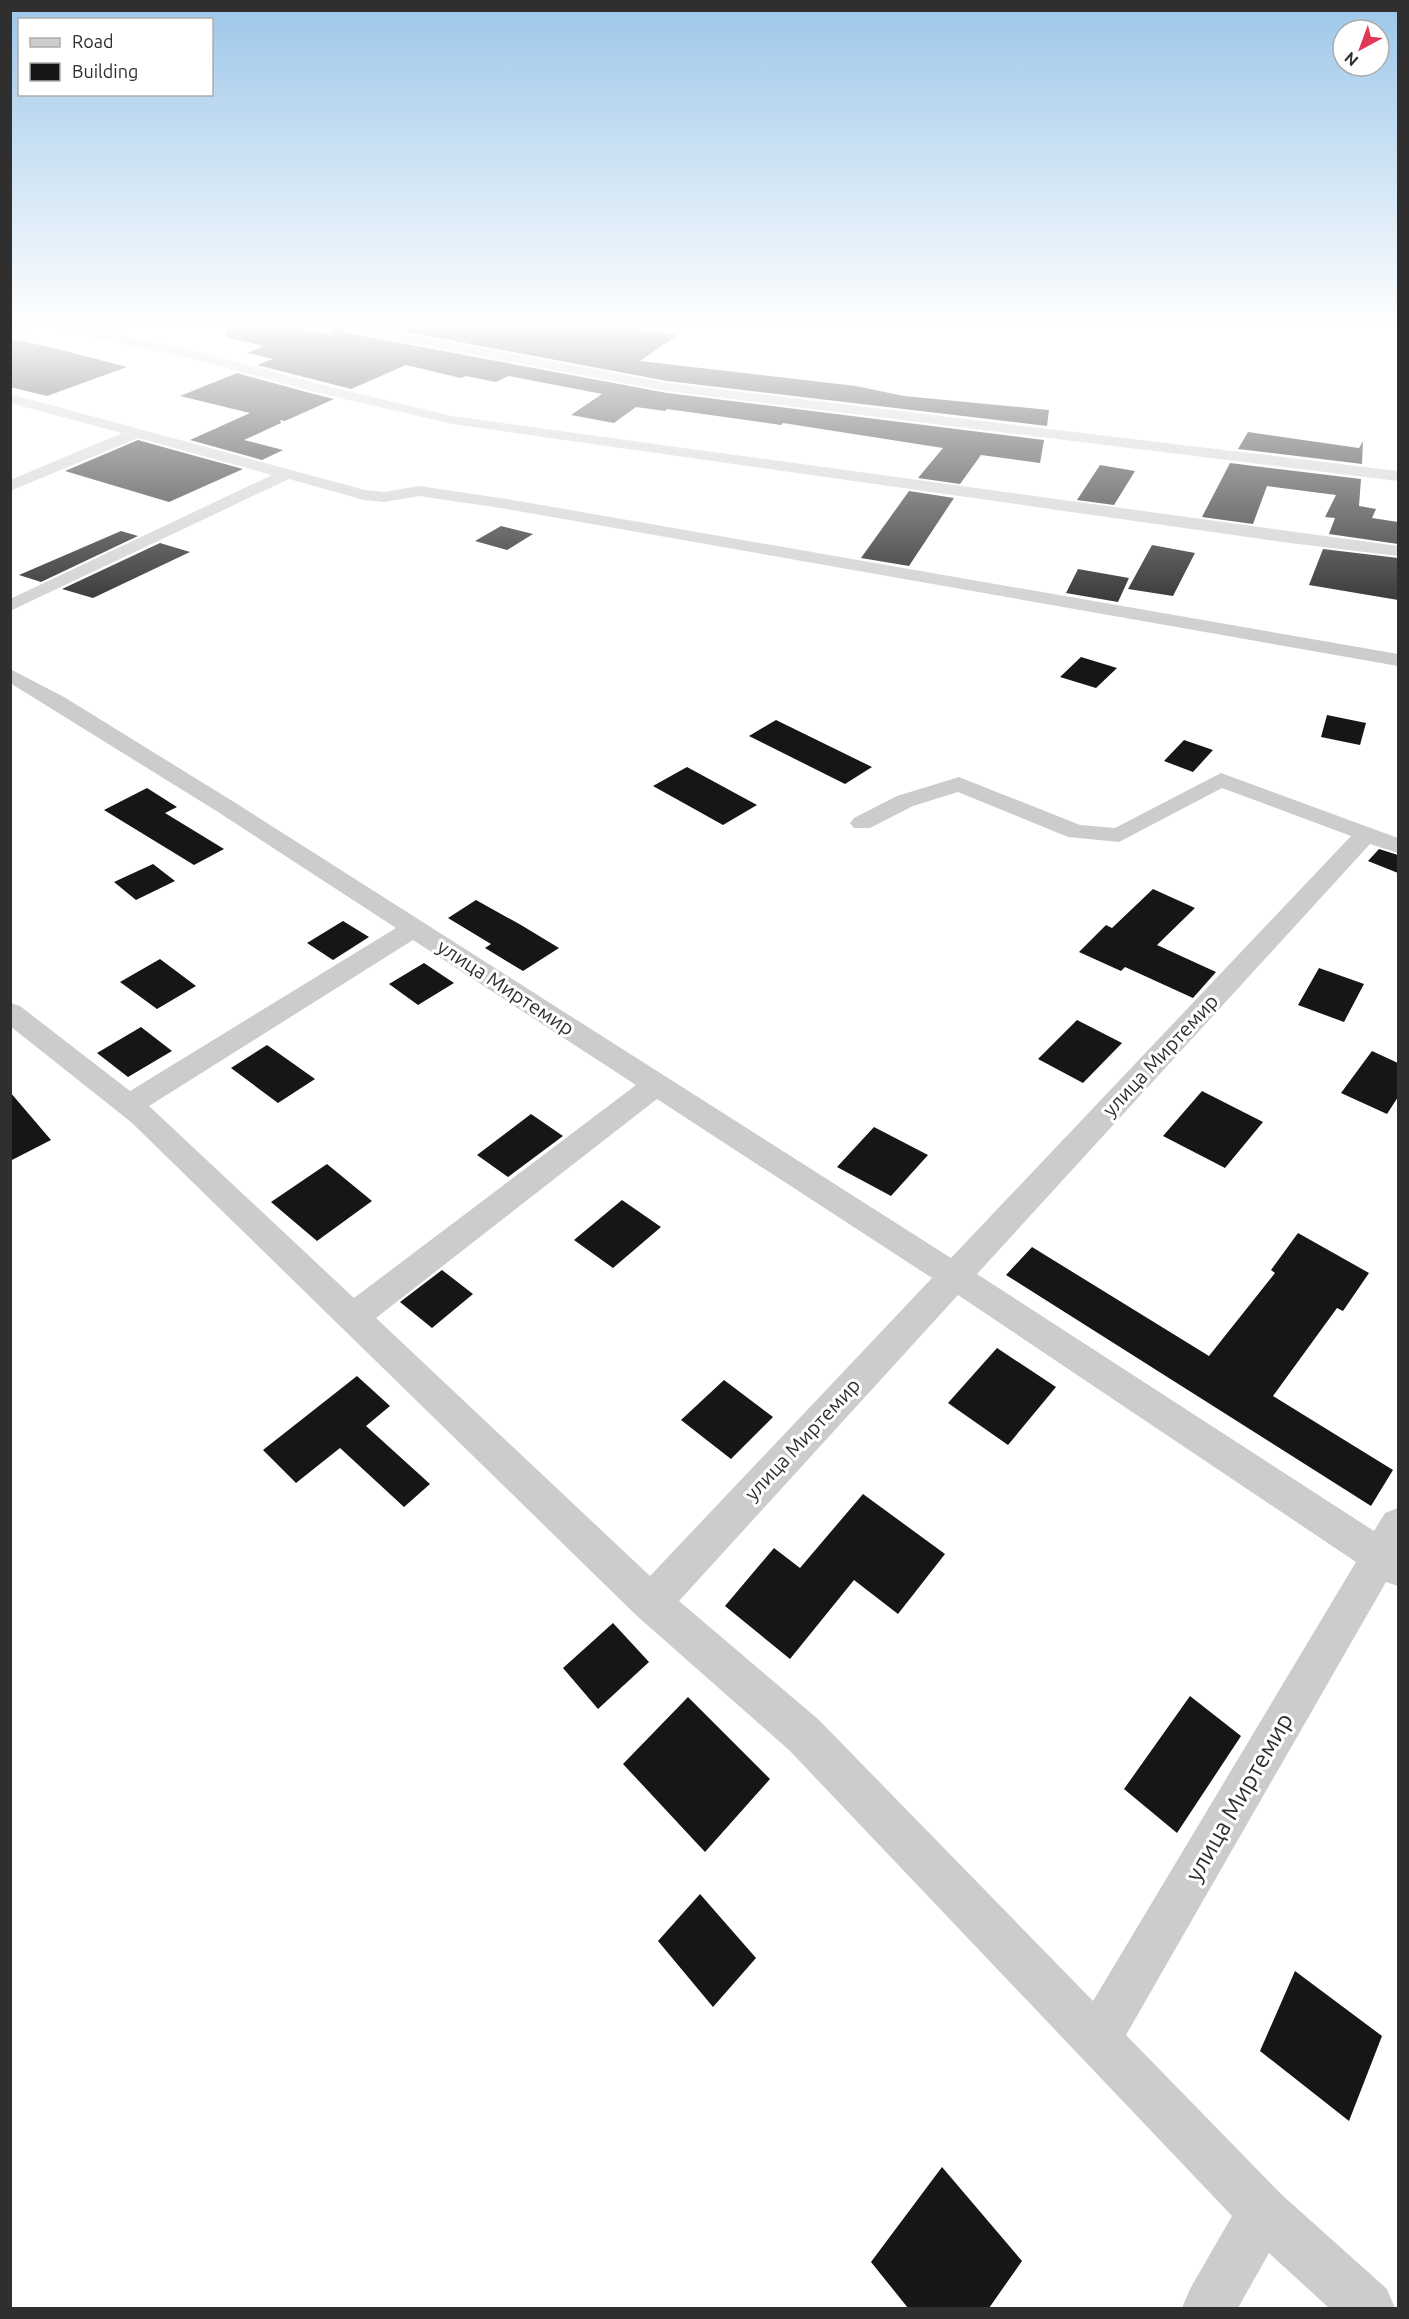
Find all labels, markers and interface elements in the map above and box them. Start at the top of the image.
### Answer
legend [18,18,213,96]
north arrow [1331,18,1391,78]
text: Road [72,31,114,51]
text: N [1341,49,1362,70]
text: Building [72,61,138,81]
street label: улица Миртемир [433,934,579,1040]
street label: улица Миртемир [1098,989,1222,1121]
street label: улица Миртемир [740,1373,864,1505]
street label: улица Миртемир [1180,1708,1298,1886]

